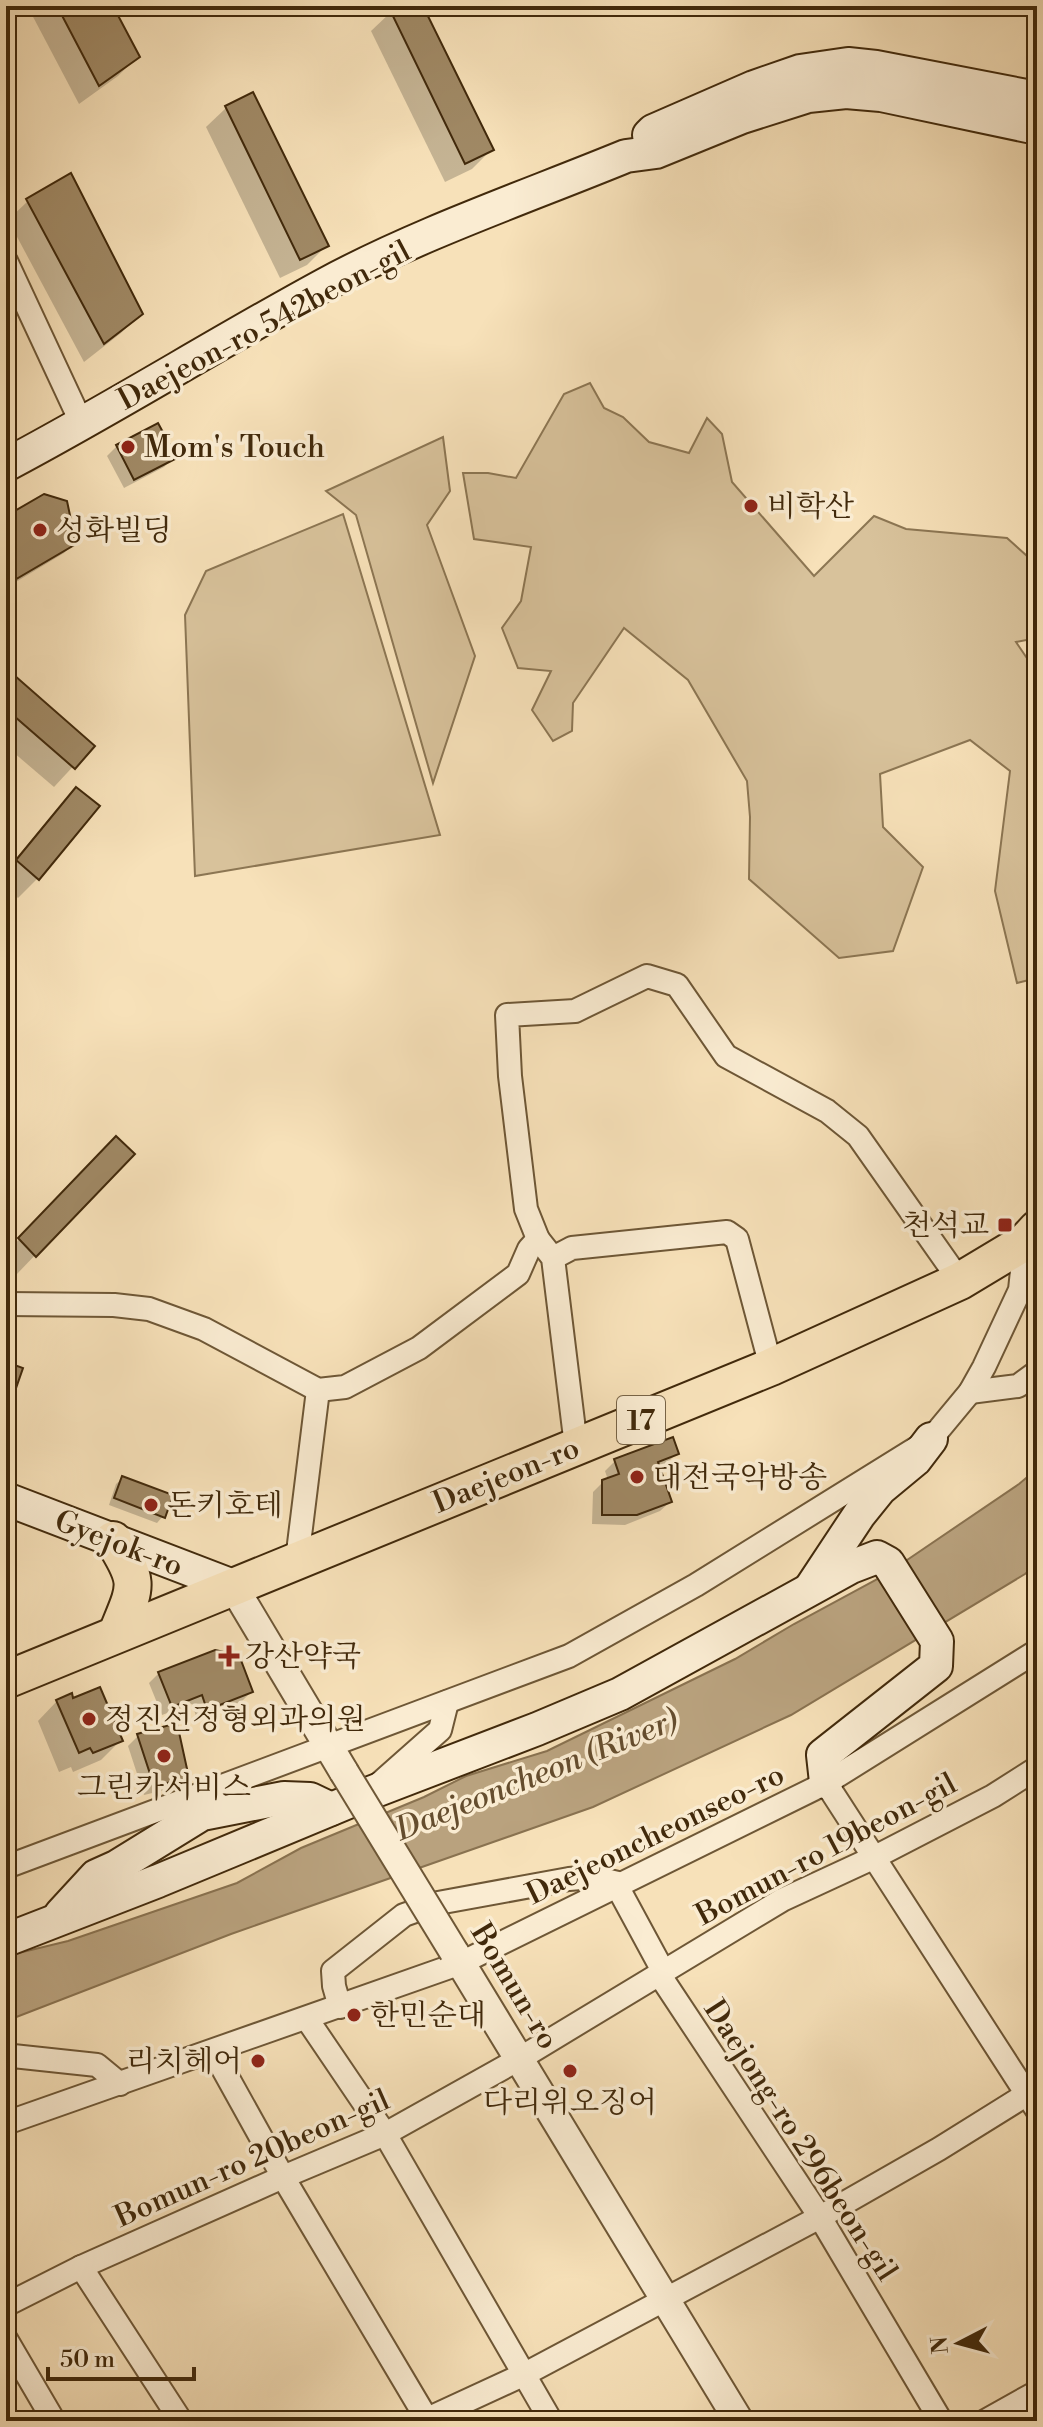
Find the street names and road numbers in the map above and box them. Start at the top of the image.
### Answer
street label: Daejeon-ro 542beon-gil [112,232,417,419]
road number: 17 [617,1396,665,1444]
street label: Daejeon-ro [428,1429,585,1523]
street label: Gyejok-ro [49,1502,188,1586]
street label: Daejeoncheonseo-ro [520,1756,791,1914]
street label: Bomun-ro 19beon-gil [689,1765,963,1935]
street label: Bomun-ro [461,1916,567,2057]
street label: Daejong-ro 296beon-gil [695,1993,905,2289]
street label: Bomun-ro 20beon-gil [108,2081,396,2237]

